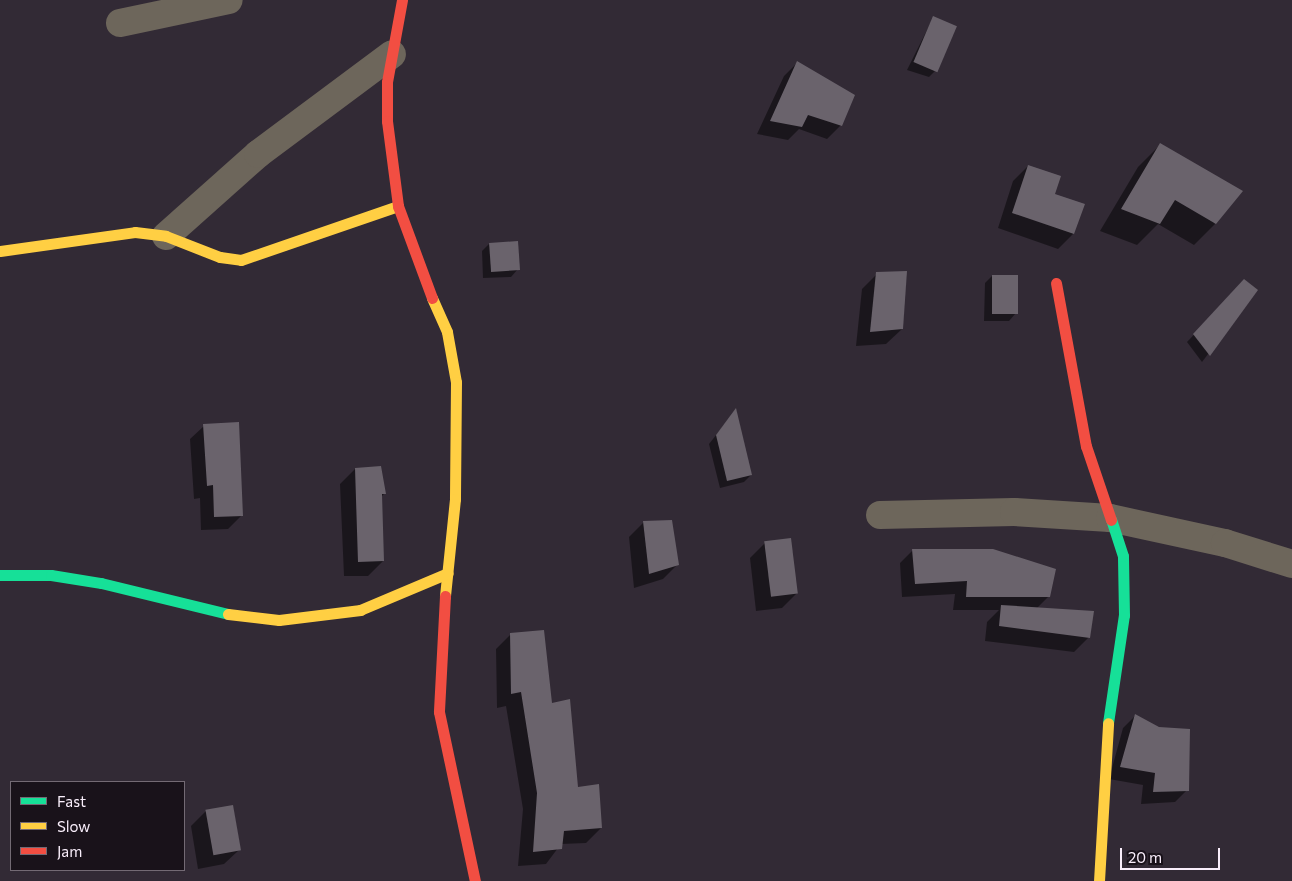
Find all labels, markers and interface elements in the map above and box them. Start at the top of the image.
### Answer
legend [10,781,185,871]
text: Fast [57,792,86,810]
text: Slow [57,817,90,835]
scale bar [1122,838,1222,870]
text: Jam [57,842,82,860]
text: 20 m [1128,848,1162,866]

